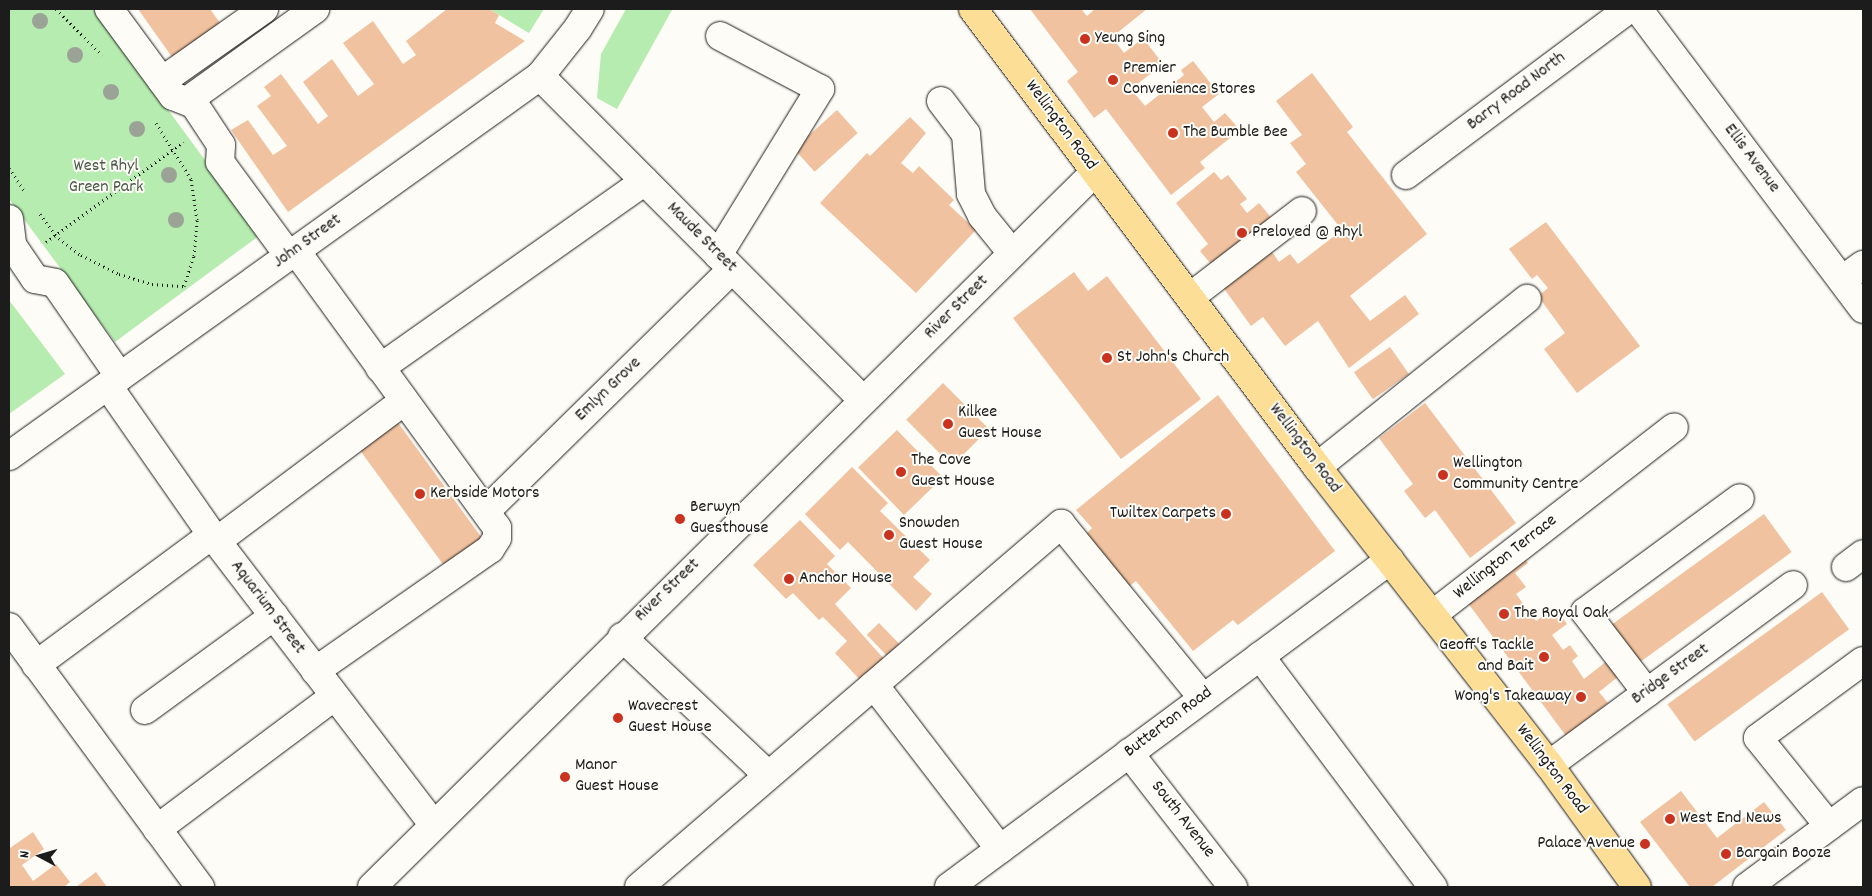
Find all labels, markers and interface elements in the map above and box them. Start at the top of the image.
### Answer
place label: Yeung Sing [1095,28,1165,50]
marker: Yeung Sing [1079,33,1091,45]
street label: Barry Road North [1463,48,1571,136]
place label: Premier Convenience Stores [1123,59,1256,102]
marker: Premier Convenience Stores [1107,74,1119,86]
street label: Wellington Road [1019,77,1101,175]
street label: Ellis Avenue [1718,120,1784,198]
place label: The Bumble Bee [1183,122,1288,144]
marker: The Bumble Bee [1167,127,1179,139]
park label: West Rhyl Green Park [69,157,143,200]
street label: Maude Street [661,198,741,278]
street label: John Street [270,210,346,274]
place label: Preloved @ Rhyl [1252,222,1362,244]
marker: Preloved @ Rhyl [1236,227,1248,239]
street label: River Street [920,271,994,345]
place label: St John's Church [1117,347,1229,369]
marker: St John's Church [1101,352,1113,364]
street label: Emlyn Grove [571,353,647,427]
street label: Wellington Road [1263,400,1345,498]
place label: Kilkee Guest House [958,403,1042,446]
marker: Kilkee Guest House [942,418,954,430]
place label: The Cove Guest House [911,451,995,494]
place label: Wellington Community Centre [1453,454,1578,496]
marker: The Cove Guest House [895,466,907,478]
marker: Wellington Community Centre [1437,469,1449,481]
place label: Kerbside Motors [430,483,540,505]
marker: Kerbside Motors [414,488,426,500]
place label: Berwyn Guesthouse [690,498,768,540]
place label: Twiltex Carpets [1110,503,1216,525]
marker: Twiltex Carpets [1220,508,1232,520]
street label: Wellington Terrace [1450,511,1562,605]
marker: Berwyn Guesthouse [674,513,686,525]
place label: Snowden Guest House [899,514,983,556]
marker: Snowden Guest House [883,529,895,541]
street label: River Street [631,555,705,627]
street label: Aquarium Street [225,557,309,659]
place label: Anchor House [799,568,892,590]
marker: Anchor House [783,573,795,585]
place label: The Royal Oak [1514,603,1609,625]
marker: The Royal Oak [1498,608,1510,620]
place label: Geoff's Tackle and Bait [1439,636,1534,679]
street label: Bridge Street [1628,640,1714,710]
marker: Geoff's Tackle and Bait [1538,651,1550,663]
street label: Butterton Road [1121,683,1217,763]
place label: Wong's Takeaway [1455,686,1571,708]
marker: Wong's Takeaway [1575,691,1587,703]
place label: Wavecrest Guest House [628,697,712,740]
marker: Wavecrest Guest House [612,712,624,724]
street label: Wellington Road [1510,721,1592,819]
place label: Manor Guest House [575,756,659,799]
marker: Manor Guest House [559,771,571,783]
street label: South Avenue [1145,777,1219,863]
place label: West End News [1680,808,1782,830]
marker: West End News [1664,813,1676,825]
north arrow [15,831,65,881]
place label: Palace Avenue [1537,833,1635,855]
marker: Palace Avenue [1639,838,1651,850]
place label: Bargain Booze [1736,843,1831,865]
marker: Bargain Booze [1720,848,1732,860]
text: N [15,850,35,859]

